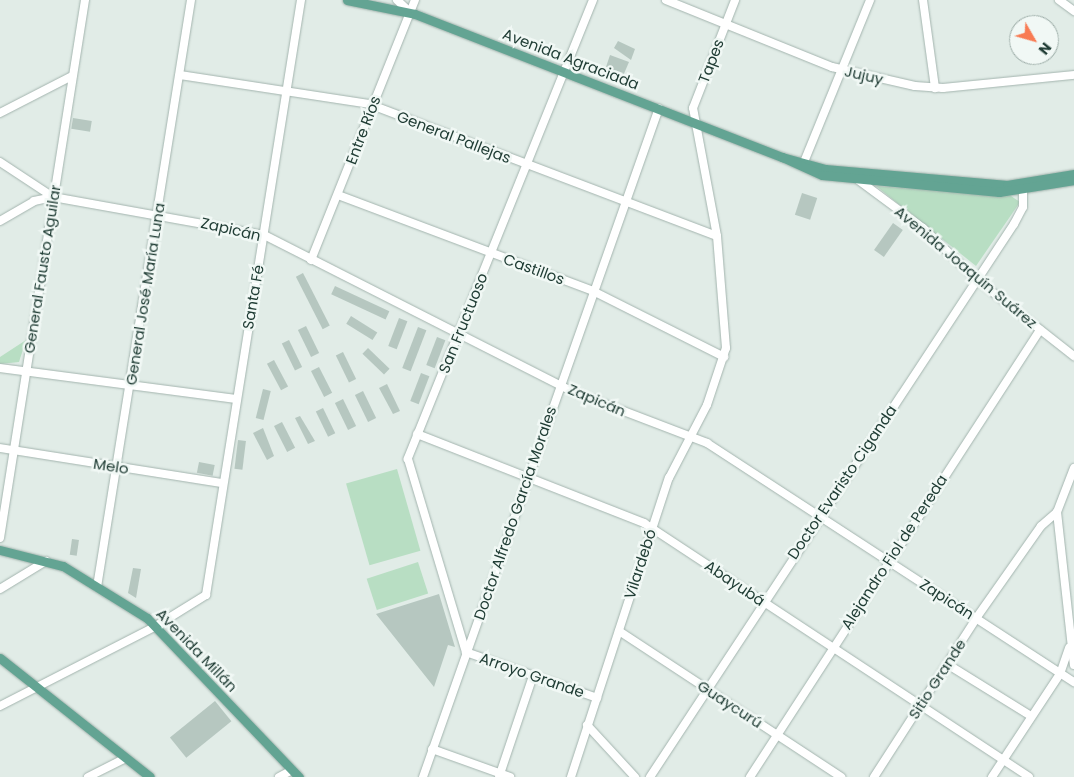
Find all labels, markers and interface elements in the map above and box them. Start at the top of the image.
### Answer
north arrow [1009,15,1059,65]
street label: Avenida Agraciada [500,25,642,93]
street label: Tapes [694,37,728,85]
text: N [1034,38,1056,59]
street label: Jujuy [843,62,885,88]
street label: Entre Ríos [342,93,384,167]
street label: General Pallejas [395,107,513,167]
street label: General Fausto Aguilar [20,183,64,355]
street label: General José María Luna [122,202,168,386]
street label: Avenida Joaquín Suárez [891,202,1041,332]
street label: Zapicán [199,213,263,245]
street label: Castillos [501,250,567,288]
street label: Santa Fé [238,263,268,331]
street label: San Fructuoso [435,270,491,376]
street label: Zapicán [565,380,629,420]
street label: Doctor Evaristo Ciganda [784,402,900,562]
street label: Doctor Alfredo García Morales [470,404,560,622]
street label: Melo [92,454,130,478]
street label: Alejandro Fiol de Pereda [837,471,951,633]
street label: Vilardebó [620,527,660,601]
street label: Abayubá [701,556,769,610]
street label: Zapicán [917,575,977,623]
street label: Avenida Millán [153,604,241,696]
street label: Sitio Grande [904,636,970,722]
street label: Arroyo Grande [477,649,587,701]
street label: Guaycurú [694,676,766,732]

